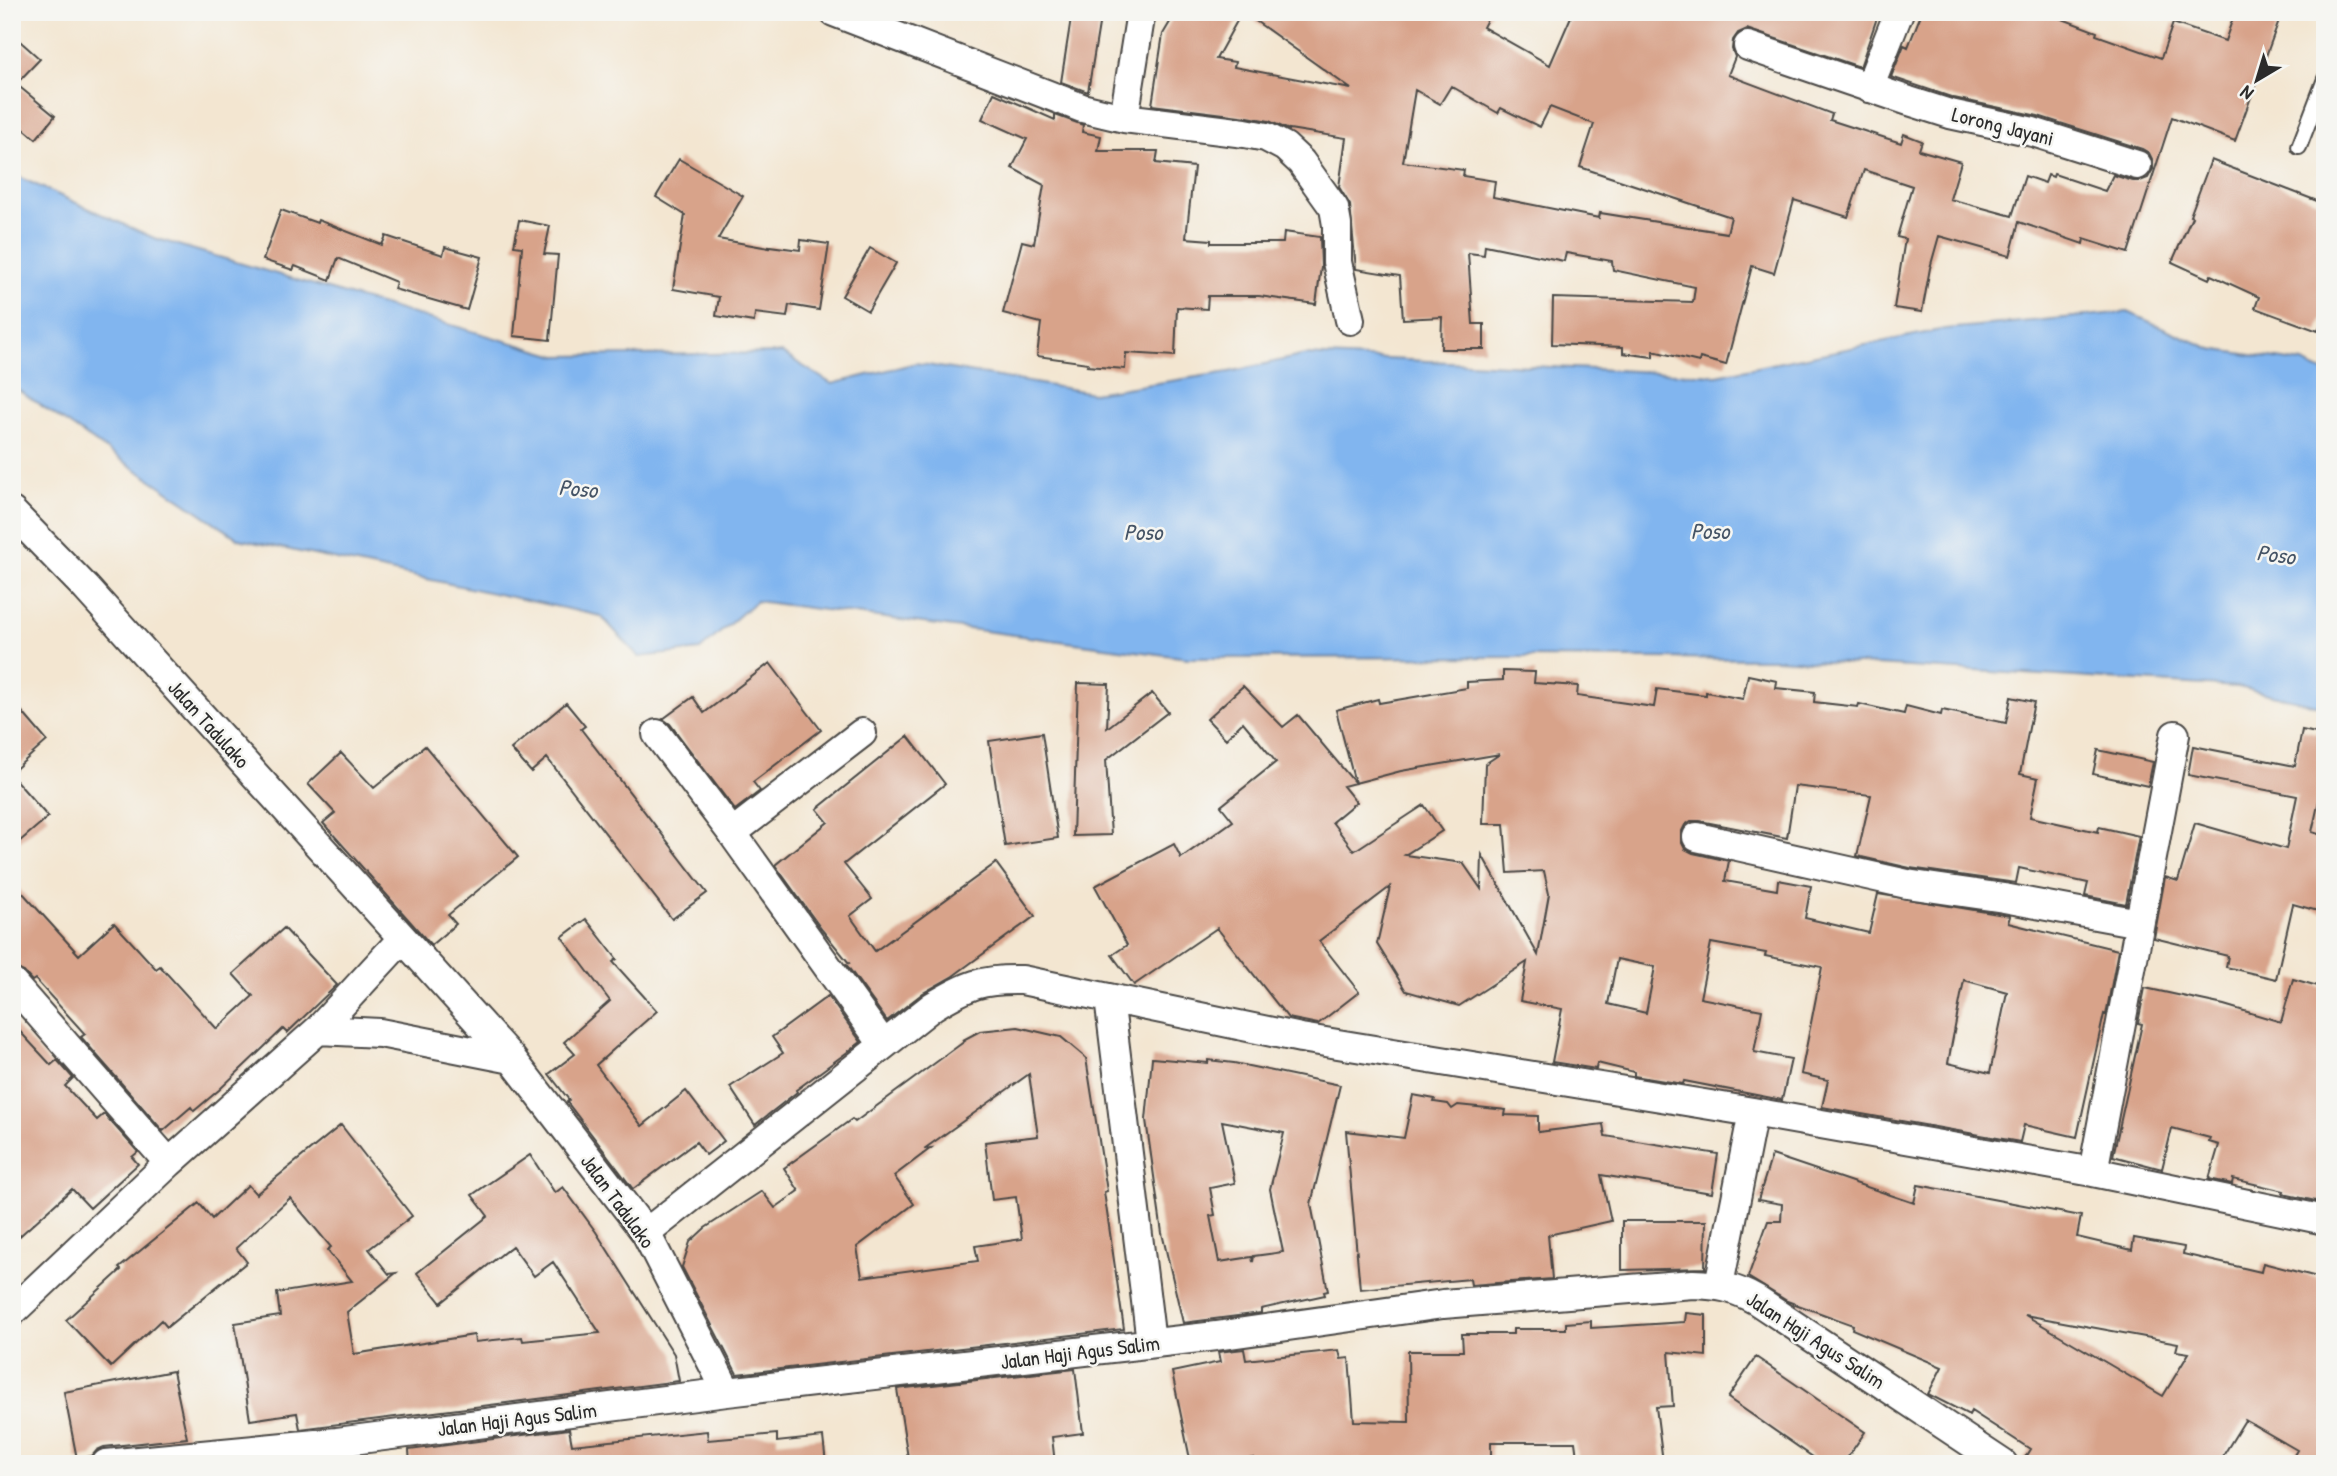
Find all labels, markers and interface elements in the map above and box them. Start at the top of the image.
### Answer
north arrow [2222,46,2292,116]
text: N [2235,80,2259,107]
street label: Lorong Jayani [1949,99,2057,153]
water label: Poso [557,471,600,505]
water label: Poso [1691,515,1731,546]
water label: Poso [1124,516,1164,547]
water label: Poso [2255,536,2299,572]
street label: Jalan Tadulako [161,674,257,774]
street label: Jalan Tadulako [574,1148,662,1254]
street label: Jalan Haji Agus Salim [1741,1284,1891,1396]
street label: Jalan Haji Agus Salim [999,1328,1161,1376]
street label: Jalan Haji Agus Salim [436,1395,598,1443]

